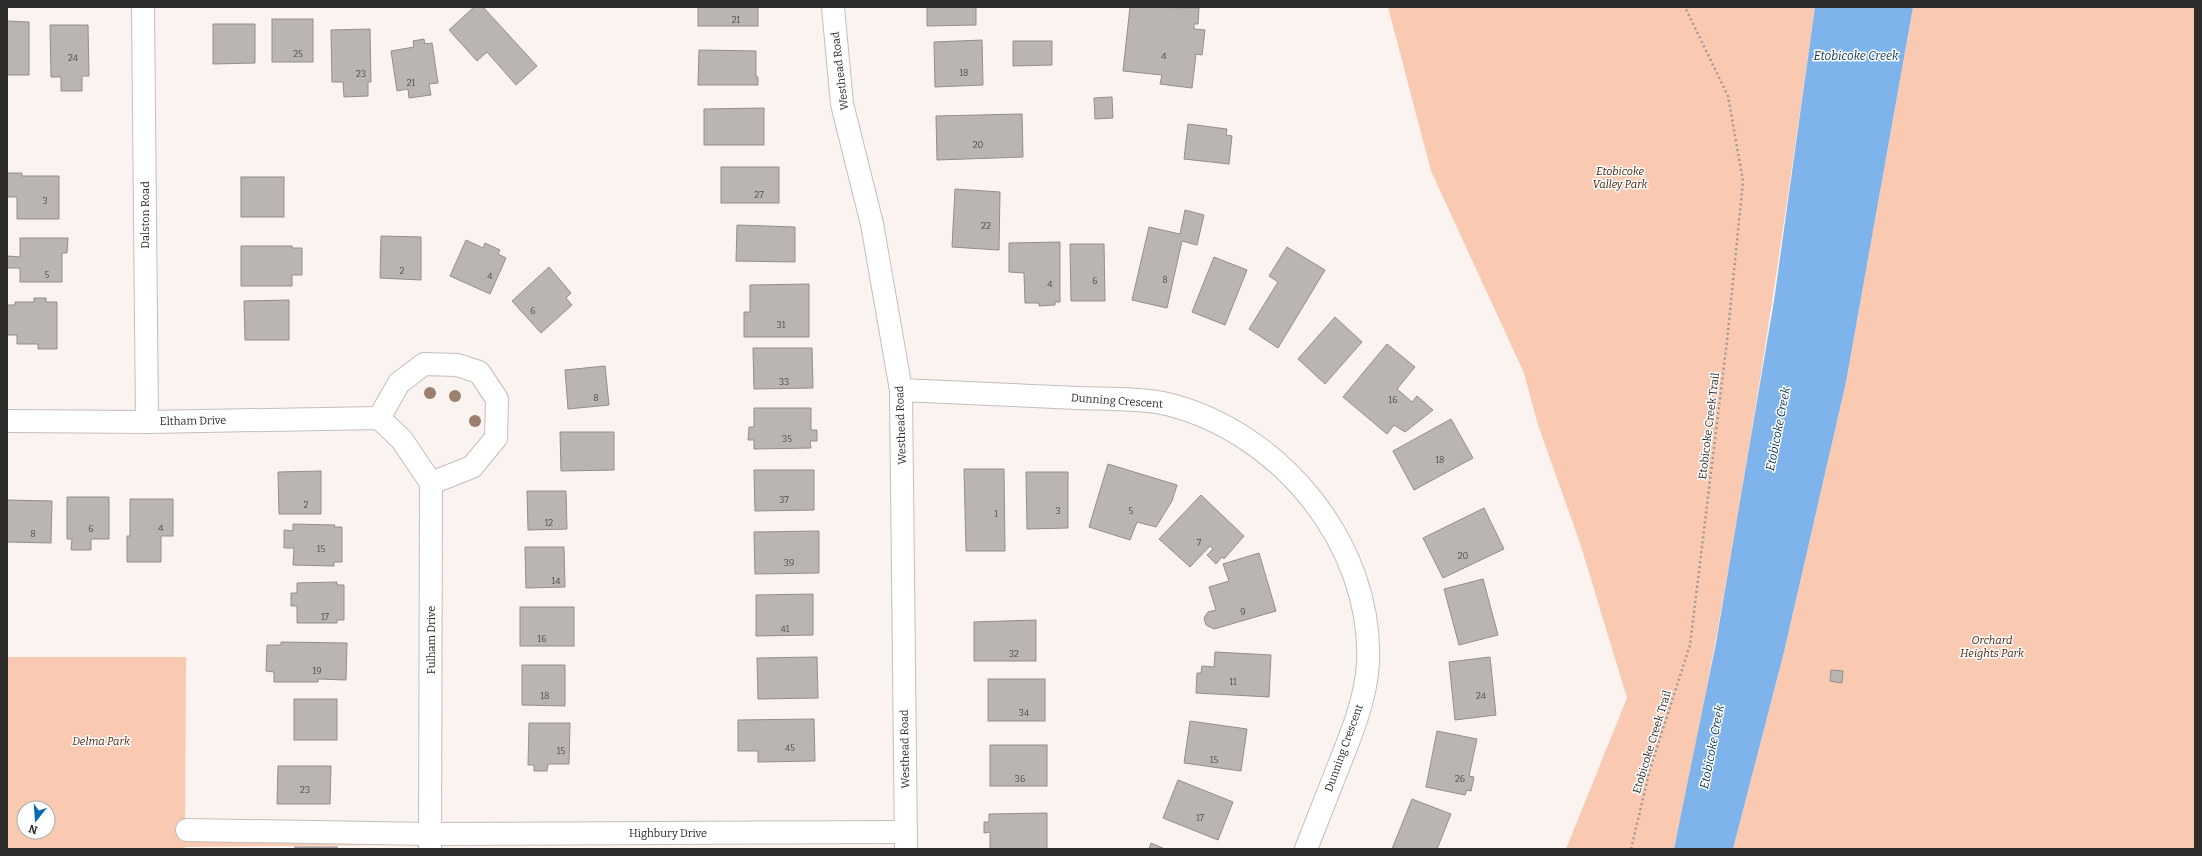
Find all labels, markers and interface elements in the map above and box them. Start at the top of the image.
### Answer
house number: 21 [732,15,741,25]
street label: Westhead Road [829,31,851,111]
house number: 25 [293,49,303,59]
water label: Etobicoke Creek [1813,49,1899,63]
house number: 4 [1161,51,1167,61]
house number: 24 [68,53,79,63]
house number: 18 [959,68,969,78]
house number: 23 [356,69,366,79]
house number: 21 [407,78,416,88]
house number: 20 [973,140,984,150]
park label: Etobicoke Valley Park [1592,165,1649,191]
street label: Dalston Road [139,181,152,249]
house number: 27 [754,190,764,200]
house number: 3 [42,196,48,206]
house number: 22 [981,221,991,231]
house number: 2 [400,266,405,276]
house number: 5 [45,270,50,280]
house number: 4 [487,271,493,281]
house number: 8 [1162,275,1168,285]
house number: 6 [1092,276,1098,286]
house number: 4 [1047,279,1053,289]
house number: 6 [530,306,536,316]
house number: 31 [777,320,786,330]
street label: Etobicoke Creek Trail [1696,372,1722,480]
house number: 33 [779,377,789,387]
street label: Westhead Road [893,385,909,465]
water label: Etobicoke Creek [1763,385,1793,472]
street label: Dunning Crescent [1071,391,1163,411]
house number: 8 [593,393,599,403]
house number: 16 [1389,395,1397,405]
street label: Eltham Drive [160,414,226,428]
house number: 35 [782,434,792,444]
house number: 18 [1435,455,1445,465]
house number: 37 [779,495,789,505]
house number: 2 [304,500,309,510]
house number: 3 [1055,506,1061,516]
house number: 5 [1129,506,1134,516]
house number: 1 [994,509,998,519]
house number: 12 [545,518,553,528]
house number: 4 [158,523,164,533]
house number: 6 [88,524,94,534]
house number: 8 [30,529,36,539]
house number: 7 [1197,538,1202,548]
house number: 15 [317,544,325,554]
house number: 20 [1458,551,1469,561]
house number: 39 [784,558,794,568]
house number: 14 [552,576,561,586]
street label: Fulham Drive [425,606,438,674]
house number: 9 [1240,607,1246,617]
house number: 17 [321,612,330,622]
house number: 41 [781,624,790,634]
house number: 16 [538,634,546,644]
park label: Orchard Heights Park [1960,634,2025,660]
house number: 32 [1009,649,1019,659]
house number: 19 [313,666,321,676]
house number: 11 [1229,677,1237,687]
street label: Etobicoke Creek Trail [1630,689,1674,795]
house number: 18 [540,691,550,701]
house number: 24 [1476,691,1487,701]
street label: Dunning Crescent [1322,702,1366,794]
water label: Etobicoke Creek [1697,703,1727,790]
house number: 34 [1019,708,1030,718]
street label: Westhead Road [898,709,912,789]
park label: Delma Park [72,735,131,748]
house number: 45 [785,743,795,753]
house number: 15 [557,746,565,756]
house number: 15 [1210,755,1218,765]
house number: 36 [1015,774,1025,784]
house number: 26 [1455,774,1465,784]
house number: 23 [300,785,310,795]
north arrow [16,800,56,840]
house number: 17 [1196,813,1205,823]
text: N [27,821,39,837]
street label: Highbury Drive [629,827,707,840]

